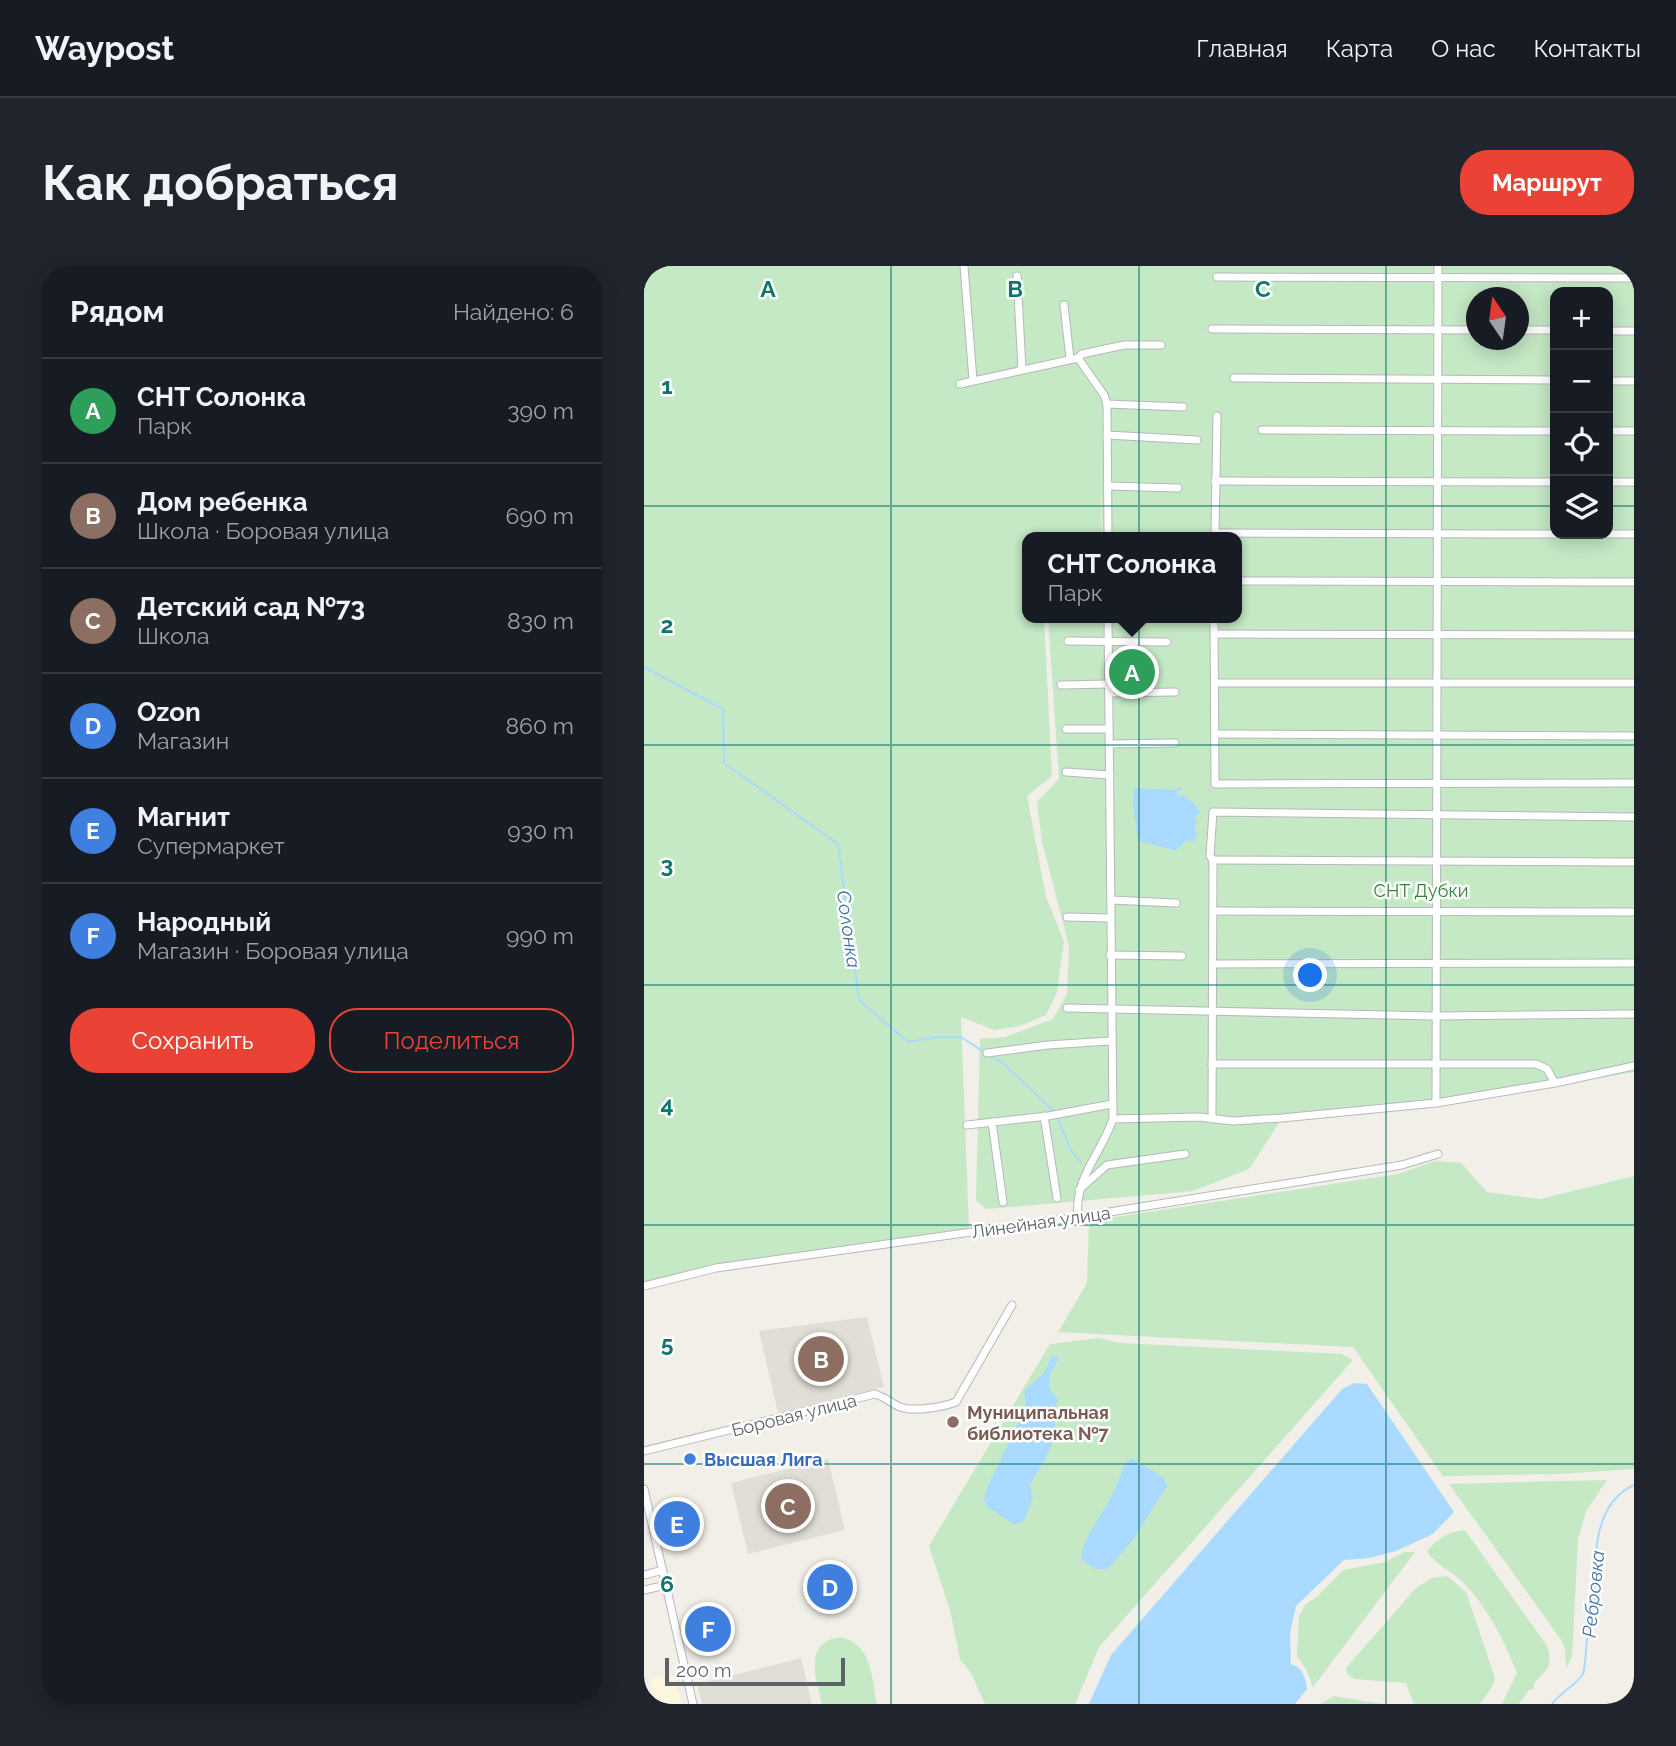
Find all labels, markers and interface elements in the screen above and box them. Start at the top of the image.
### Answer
text: Waypost [35,29,174,68]
text: Главная [1196,34,1288,63]
text: Карта [1326,34,1393,63]
text: О нас [1431,34,1496,63]
text: Контакты [1534,34,1641,63]
button: Маршрут [1460,150,1634,215]
text: Как добраться [42,154,399,211]
text: A [760,275,776,302]
text: B [1007,275,1023,302]
text: C [1255,275,1271,302]
north arrow [1466,287,1529,350]
map controls [1550,287,1613,539]
button: + [1550,287,1613,350]
text: Рядом [70,294,164,329]
text: Найдено: 6 [453,298,574,325]
button: − [1550,350,1613,413]
text: 1 [661,372,673,399]
text: СНТ Солонка [137,382,306,412]
text: A [85,397,101,424]
text: 390 m [507,397,574,424]
text: Парк [137,412,192,439]
button: locate [1550,413,1613,476]
button: layers [1550,476,1613,539]
text: Дом ребенка [137,487,308,517]
text: B [85,502,101,529]
text: 690 m [506,502,574,529]
text: Школа · Боровая улица [137,517,389,544]
popup [1022,532,1242,623]
text: СНТ Солонка [1048,549,1216,579]
text: Парк [1048,579,1103,606]
text: Детский сад №73 [137,592,365,622]
text: C [85,607,101,634]
text: 830 m [507,607,574,634]
text: 2 [661,611,673,638]
text: Школа [137,622,210,649]
pin: A [1109,646,1155,698]
text: Ozon [137,697,201,727]
text: D [85,712,101,739]
text: 860 m [505,712,574,739]
text: Магазин [137,727,229,754]
text: Магнит [137,802,230,832]
text: E [86,817,100,844]
text: 930 m [507,817,574,844]
text: Супермаркет [137,832,285,859]
text: 3 [661,851,673,878]
park label: СНТ Дубки [1374,880,1468,901]
water label: Солонка [833,889,865,969]
text: Народный [137,907,271,937]
text: F [86,922,100,949]
text: 990 m [506,922,574,949]
text: Магазин · Боровая улица [137,937,409,964]
your location [1293,958,1327,992]
button: Сохранить [70,1008,315,1073]
button: Поделиться [329,1008,574,1073]
text: 4 [660,1091,674,1118]
street label: Линейная улица [970,1202,1112,1242]
text: 5 [661,1330,674,1357]
pin: B [798,1333,844,1385]
street label: Боровая улица [729,1389,859,1441]
place label: Муниципальная библиотека №7 [967,1402,1109,1444]
marker: Муниципальная библиотека №7 [945,1414,961,1430]
place label: Высшая Лига [704,1449,823,1470]
marker: Высшая Лига [682,1451,698,1467]
pin: C [765,1480,811,1532]
pin: E [654,1498,700,1550]
water label: Ребровка [1577,1549,1609,1639]
pin: D [807,1561,853,1613]
text: 6 [660,1570,674,1597]
pin: F [685,1603,731,1655]
scale bar [665,1655,845,1687]
text: 200 m [676,1659,731,1681]

